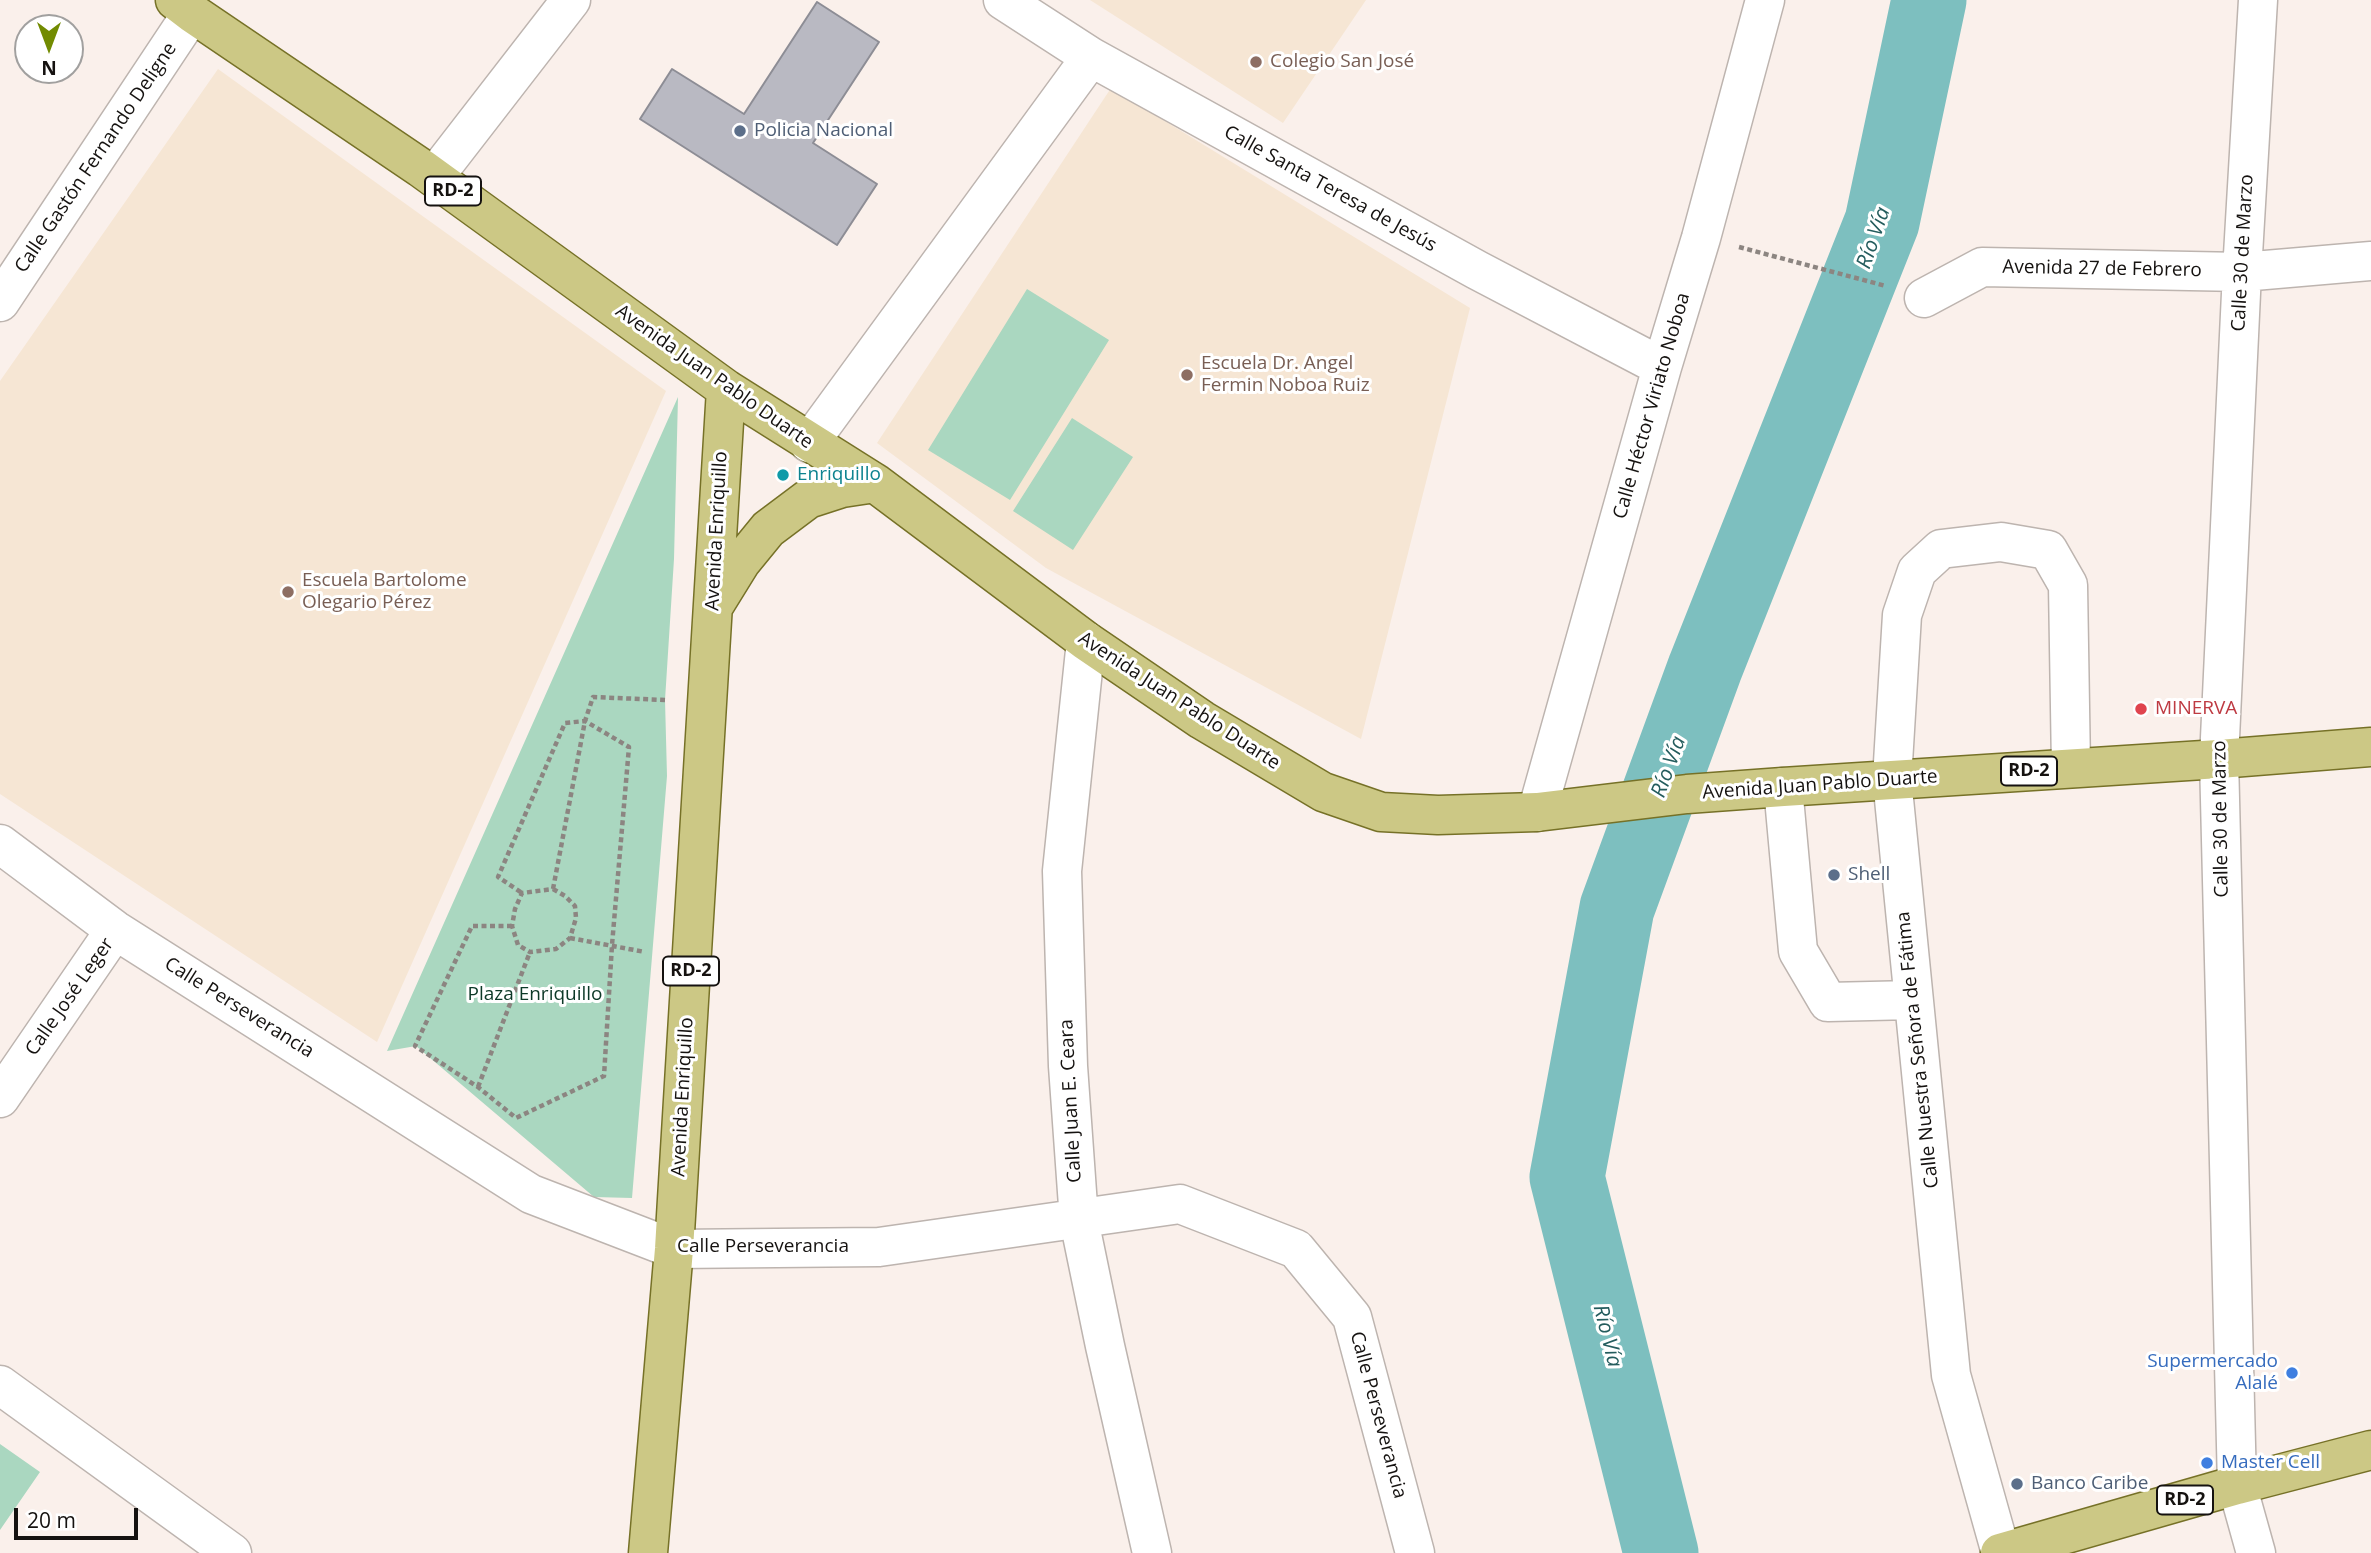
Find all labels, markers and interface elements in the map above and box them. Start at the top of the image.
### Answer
north arrow [14,14,84,84]
street label: Calle Gastón Fernando Deligne [10,39,182,277]
place label: Colegio San José [1270,51,1414,73]
marker: Colegio San José [1248,54,1264,70]
text: N [41,55,57,81]
place label: Policia Nacional [754,120,893,142]
street label: Calle Santa Teresa de Jesús [1220,121,1440,257]
marker: Policia Nacional [732,123,748,139]
street label: Calle 30 de Marzo [2227,174,2259,332]
road number: RD-2 [425,176,481,206]
water label: Río Vía [1852,204,1896,272]
street label: Avenida 27 de Febrero [2002,256,2202,282]
street label: Calle Héctor Viriato Noboa [1609,290,1695,522]
street label: Avenida Juan Pablo Duarte [611,300,817,454]
place label: Escuela Dr. Angel Fermin Noboa Ruiz [1201,353,1370,397]
marker: Escuela Dr. Angel Fermin Noboa Ruiz [1179,367,1195,383]
street label: Avenida Enriquillo [701,451,733,611]
place label: Enriquillo [797,464,881,486]
marker: Enriquillo [775,467,791,483]
place label: Escuela Bartolome Olegario Pérez [302,570,467,614]
marker: Escuela Bartolome Olegario Pérez [280,584,296,600]
street label: Avenida Juan Pablo Duarte [1074,627,1284,775]
place label: MINERVA [2155,698,2237,720]
marker: MINERVA [2133,701,2149,717]
water label: Río Vía [1646,733,1692,801]
street label: Calle 30 de Marzo [2208,740,2234,898]
road number: RD-2 [2001,756,2057,786]
street label: Avenida Juan Pablo Duarte [1702,765,1938,805]
place label: Shell [1848,864,1890,886]
marker: Shell [1826,867,1842,883]
street label: Calle Nuestra Señora de Fátima [1892,910,1944,1190]
street label: Calle José Leger [21,934,119,1060]
street label: Calle Perseverancia [160,953,318,1063]
road number: RD-2 [663,956,719,986]
park label: Plaza Enriquillo [467,984,603,1006]
street label: Avenida Enriquillo [667,1017,699,1177]
street label: Calle Juan E. Ceara [1055,1019,1087,1183]
street label: Calle Perseverancia [677,1236,849,1258]
water label: Río Vía [1587,1302,1627,1370]
street label: Calle Perseverancia [1345,1329,1411,1501]
place label: Supermercado Alalé [2147,1351,2278,1395]
marker: Supermercado Alalé [2284,1365,2300,1381]
place label: Master Cell [2221,1452,2320,1474]
marker: Master Cell [2199,1455,2215,1471]
place label: Banco Caribe [2031,1473,2148,1495]
marker: Banco Caribe [2009,1476,2025,1492]
road number: RD-2 [2157,1485,2213,1514]
scale bar [18,1494,142,1538]
text: 20 m [27,1506,76,1534]

